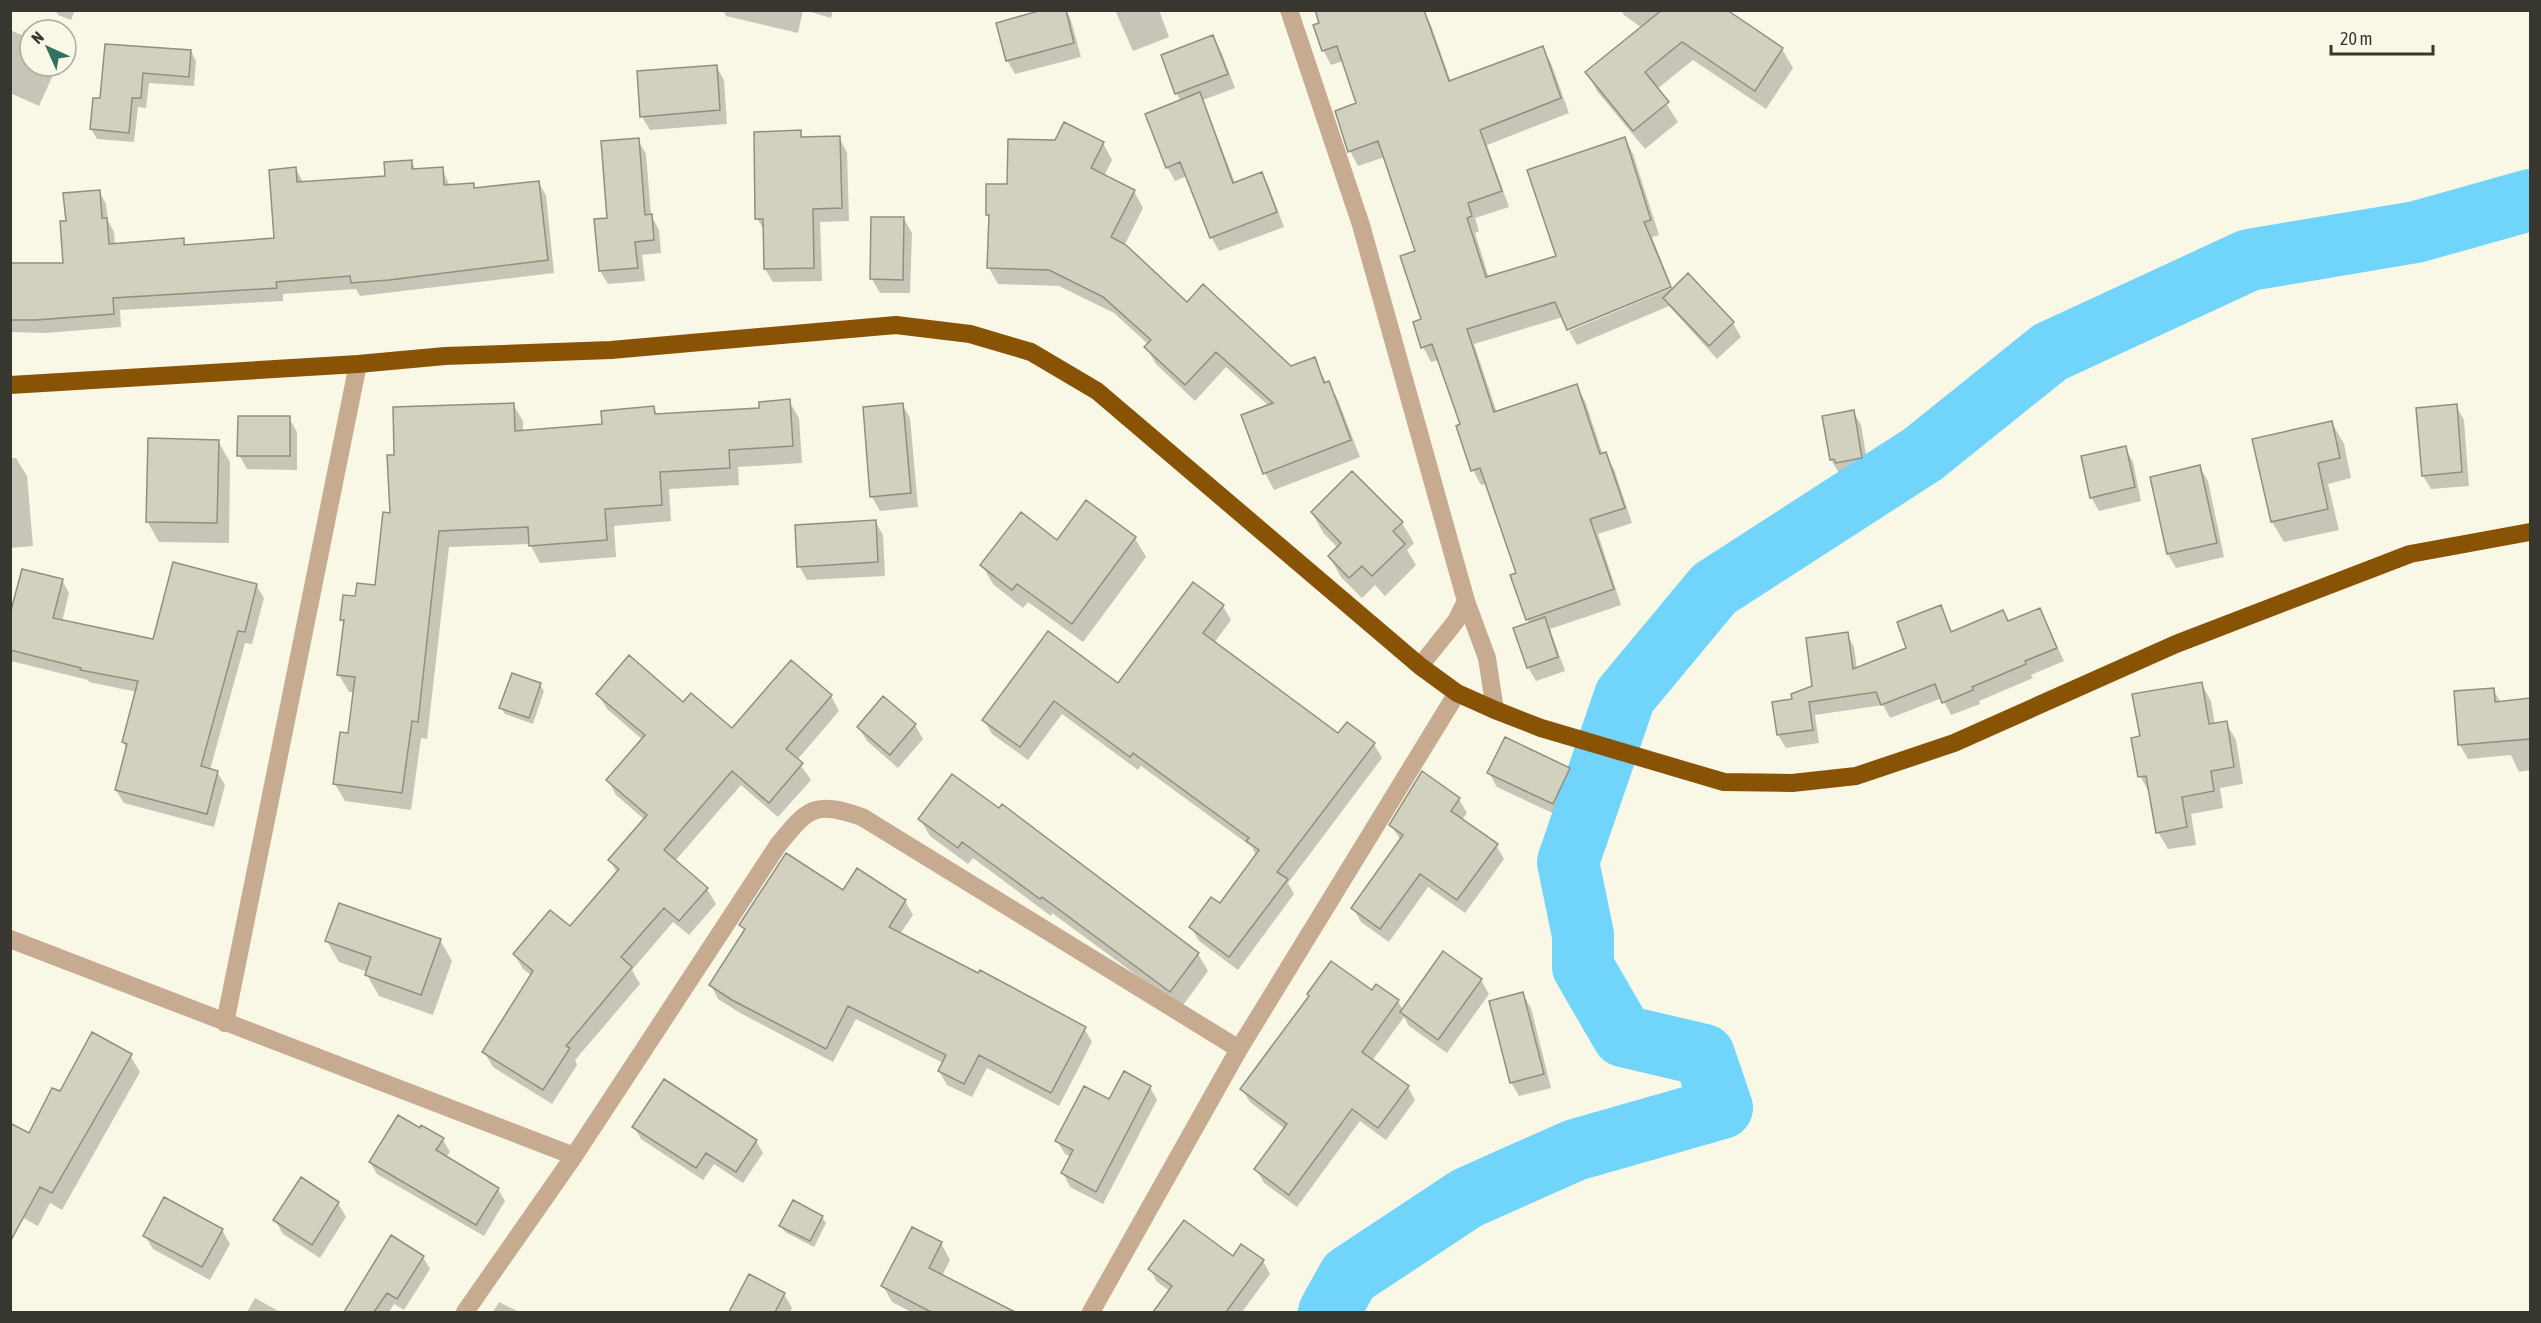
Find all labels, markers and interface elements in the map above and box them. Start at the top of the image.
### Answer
north arrow [18,18,78,78]
scale bar [2331,18,2433,56]
text: N [28,28,47,47]
text: 20 m [2340,28,2372,49]

